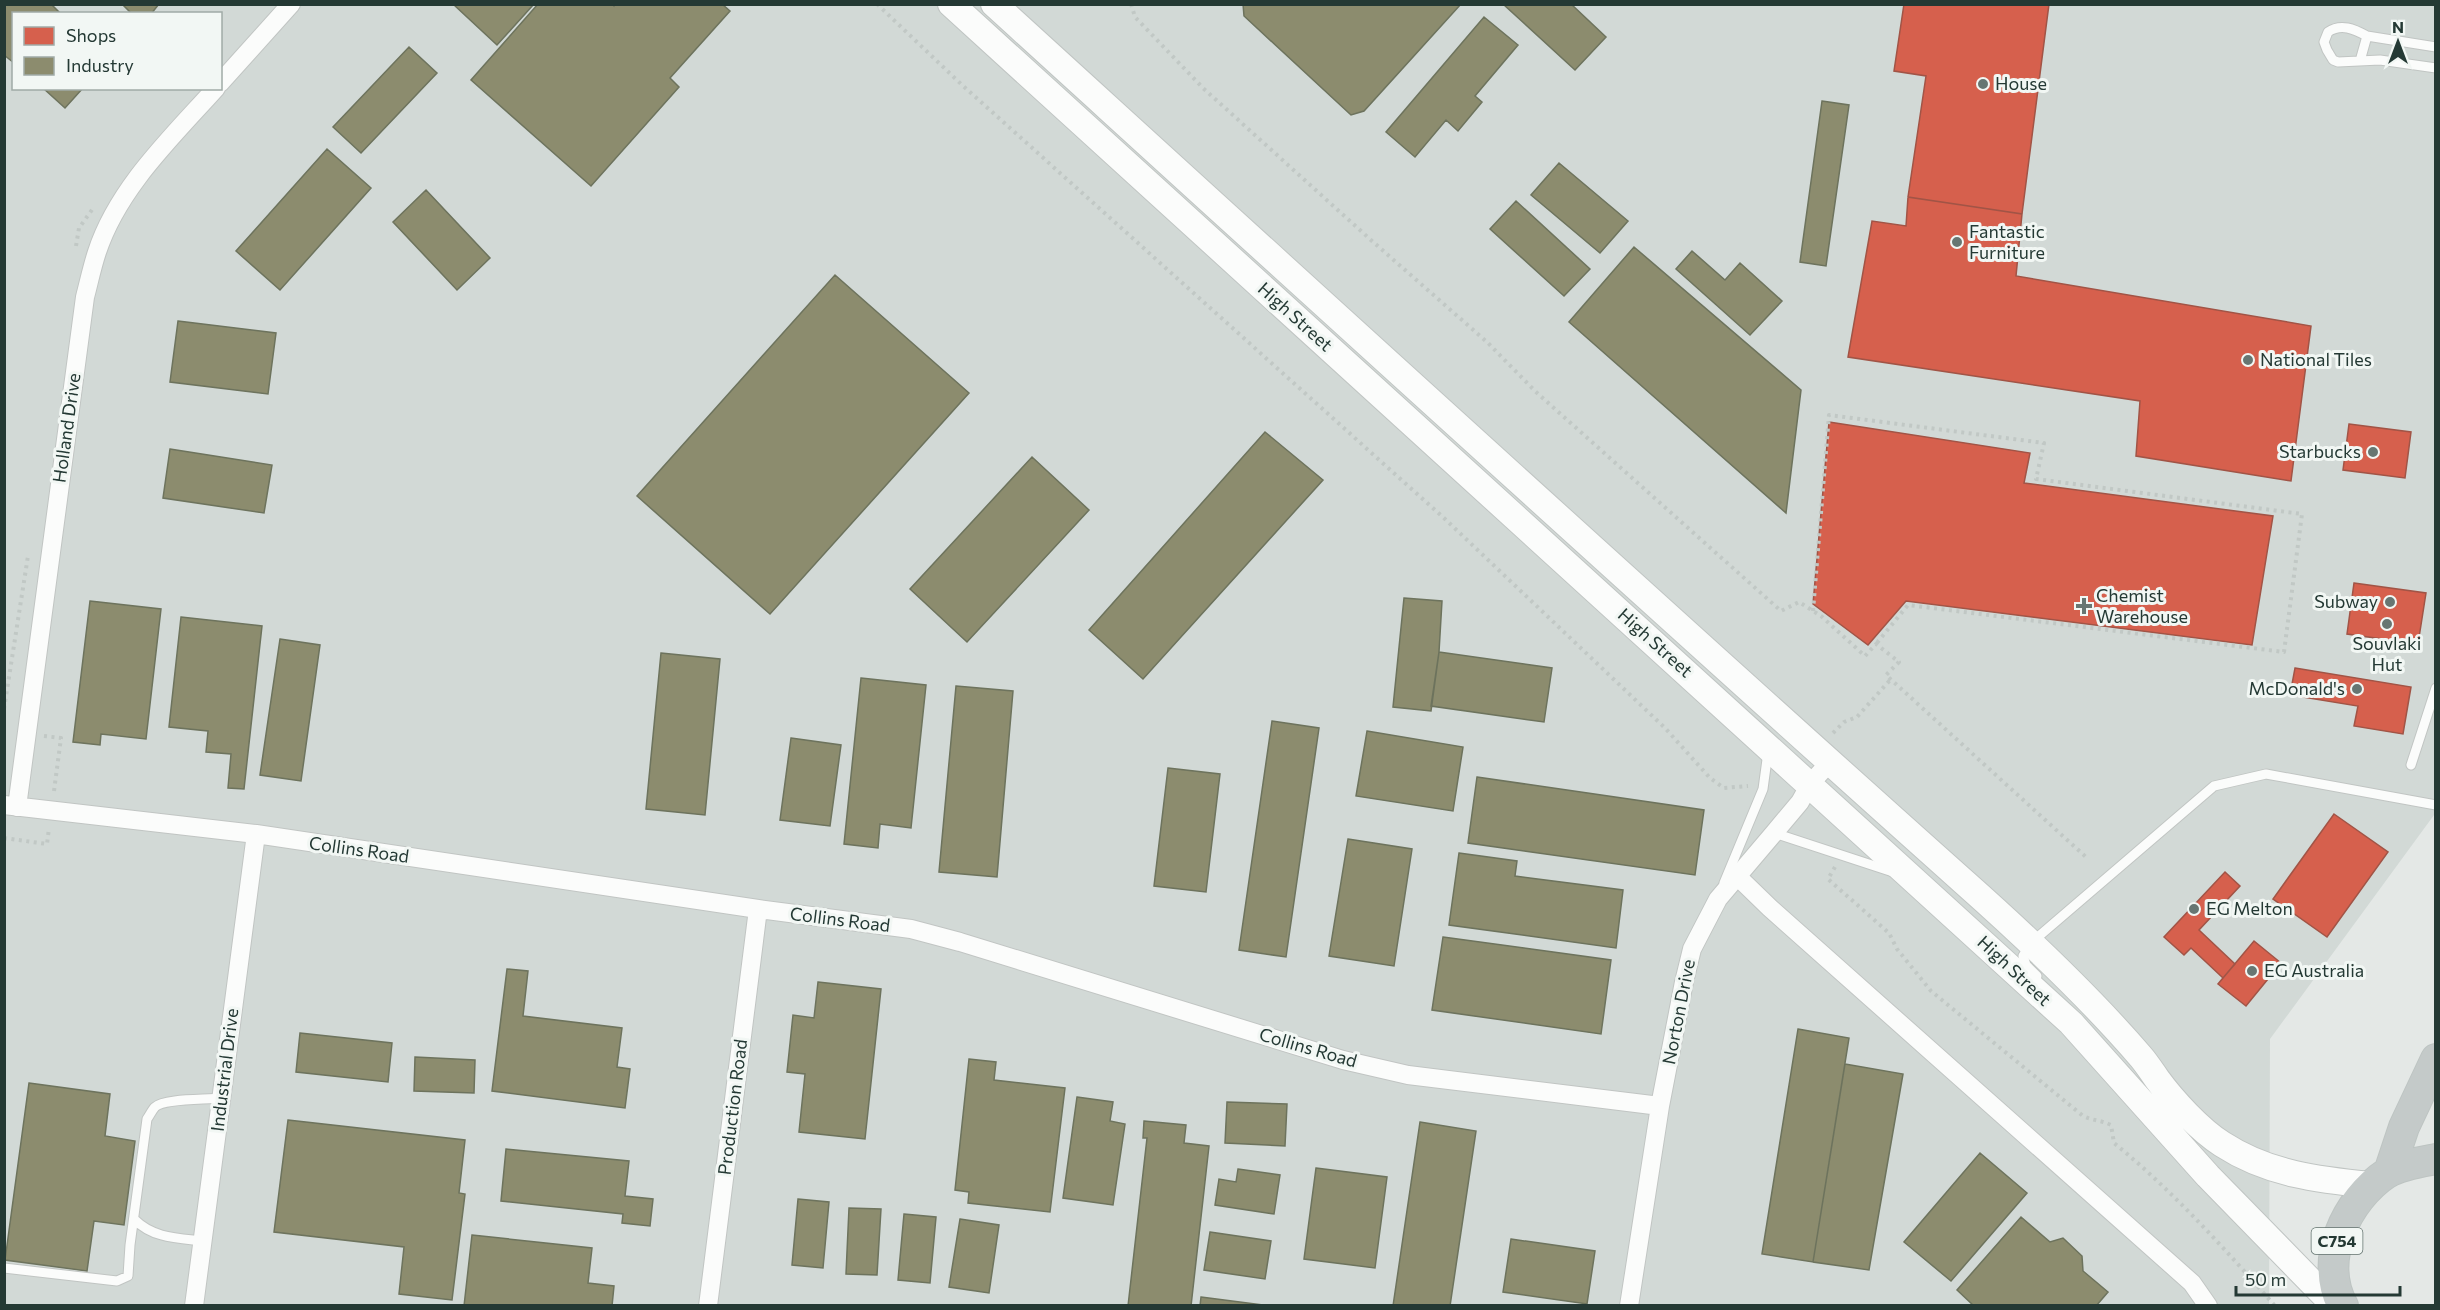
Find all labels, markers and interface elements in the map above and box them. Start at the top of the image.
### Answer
legend [12,12,222,90]
north arrow [2368,12,2428,72]
text: N [2392,17,2404,36]
text: Shops [66,24,116,46]
text: Industry [66,54,134,76]
place label: House [1995,72,2047,94]
marker: House [1976,77,1990,91]
place label: Fantastic Furniture [1969,220,2045,263]
marker: Fantastic Furniture [1950,235,1964,249]
street label: High Street [1254,277,1337,355]
place label: National Tiles [2260,348,2372,370]
marker: National Tiles [2241,353,2255,367]
street label: Holland Drive [47,372,85,484]
place label: Starbucks [2279,440,2361,462]
marker: Starbucks [2366,445,2380,459]
place label: Chemist Warehouse [2096,584,2188,627]
place label: Subway [2314,590,2378,612]
marker: Subway [2383,595,2397,609]
marker: Chemist Warehouse [2077,599,2091,613]
street label: High Street [1614,603,1697,681]
marker: Souvlaki Hut [2380,617,2394,631]
place label: Souvlaki Hut [2353,632,2421,675]
place label: McDonald's [2248,677,2345,699]
marker: McDonald's [2350,682,2364,696]
street label: Collins Road [308,831,411,867]
place label: EG Melton [2206,897,2293,919]
street label: Collins Road [789,902,892,936]
marker: EG Melton [2187,902,2201,916]
street label: High Street [1973,931,2056,1010]
street label: Norton Drive [1657,957,1699,1066]
place label: EG Australia [2264,959,2364,981]
marker: EG Australia [2245,964,2259,978]
street label: Industrial Drive [206,1007,242,1133]
street label: Collins Road [1257,1023,1360,1072]
street label: Production Road [713,1038,751,1176]
road number: C754 [2312,1228,2362,1254]
scale bar [2236,1259,2400,1297]
text: 50 m [2245,1268,2286,1290]

